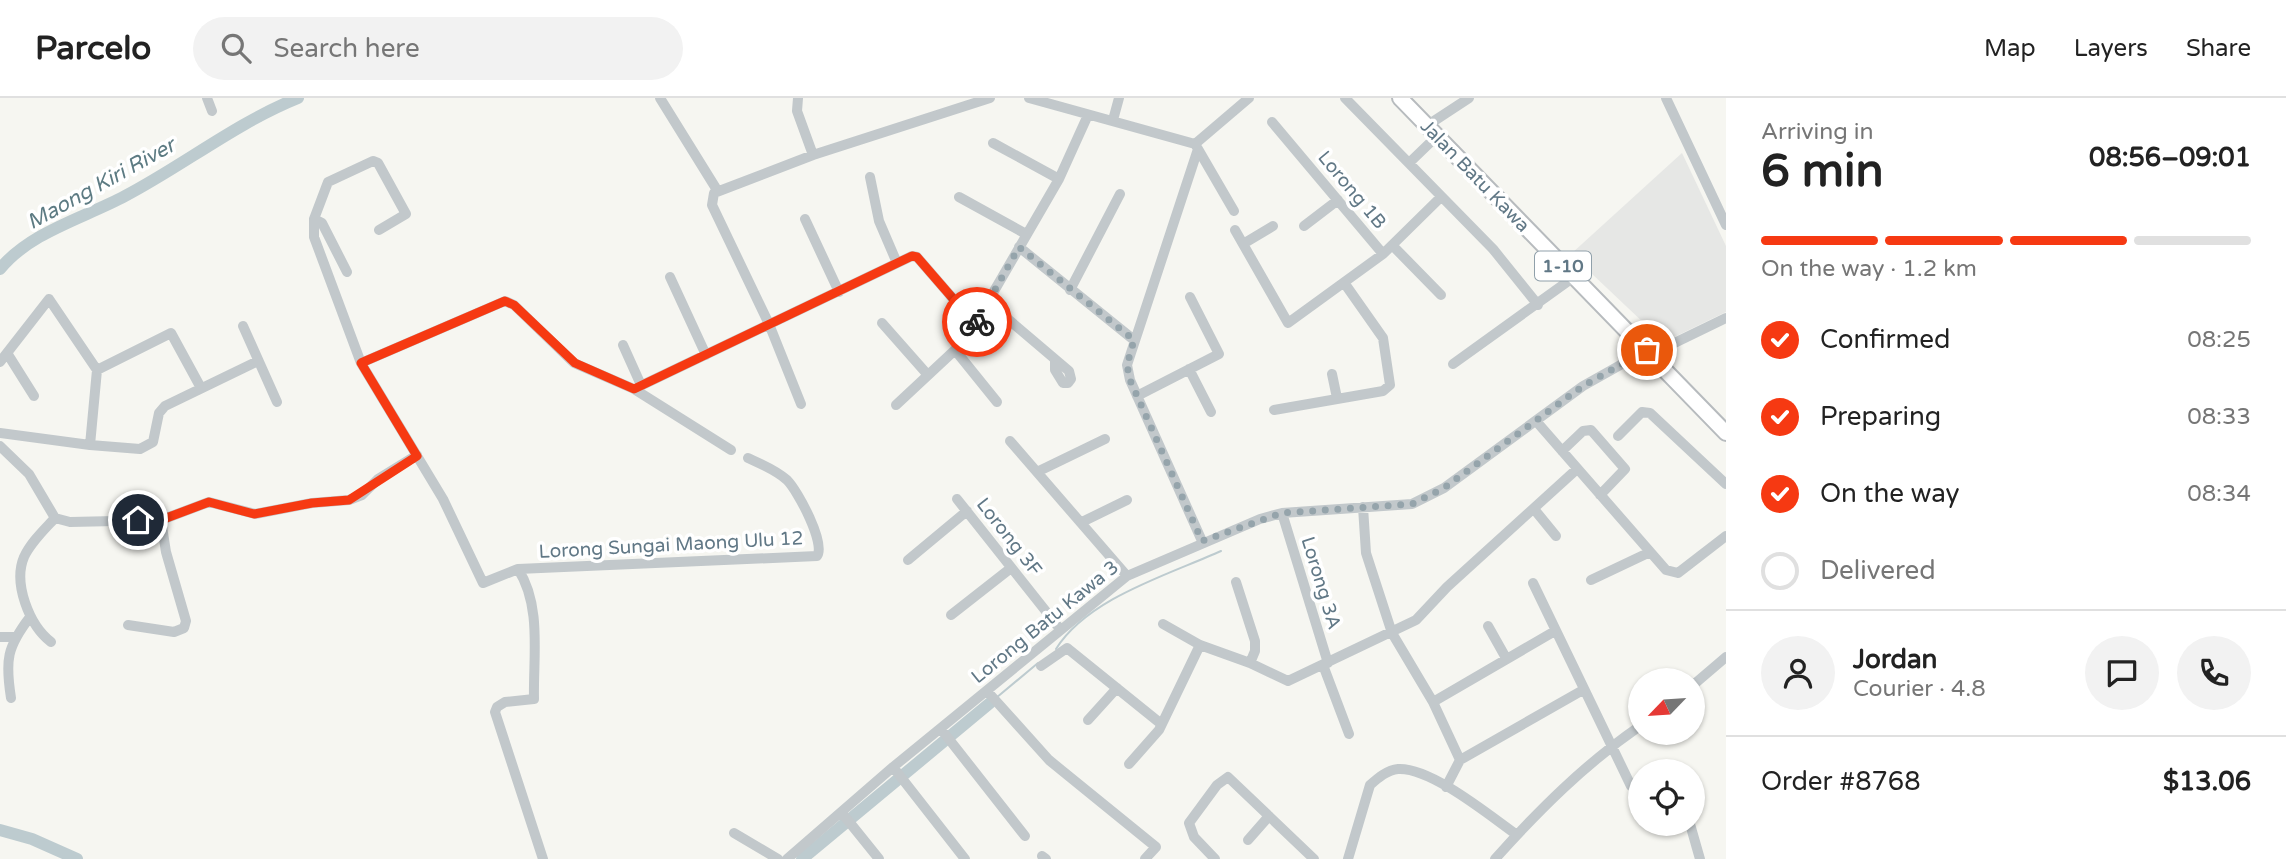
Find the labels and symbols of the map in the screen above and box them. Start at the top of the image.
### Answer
street label: Jalan Batu Kawa [1416,115,1534,237]
water label: Maong Kiri River [23,132,182,235]
street label: Lorong 1B [1313,147,1391,233]
road number: 1-10 [1535,252,1591,280]
courier [942,287,1012,357]
pin [1617,320,1677,380]
pin [108,490,168,550]
street label: Lorong 3F [972,494,1046,580]
street label: Lorong Sungai Maong Ulu 12 [538,527,804,563]
street label: Lorong 3A [1296,534,1346,632]
street label: Lorong Batu Kawa 3 [967,556,1123,688]
north arrow [1628,668,1704,746]

